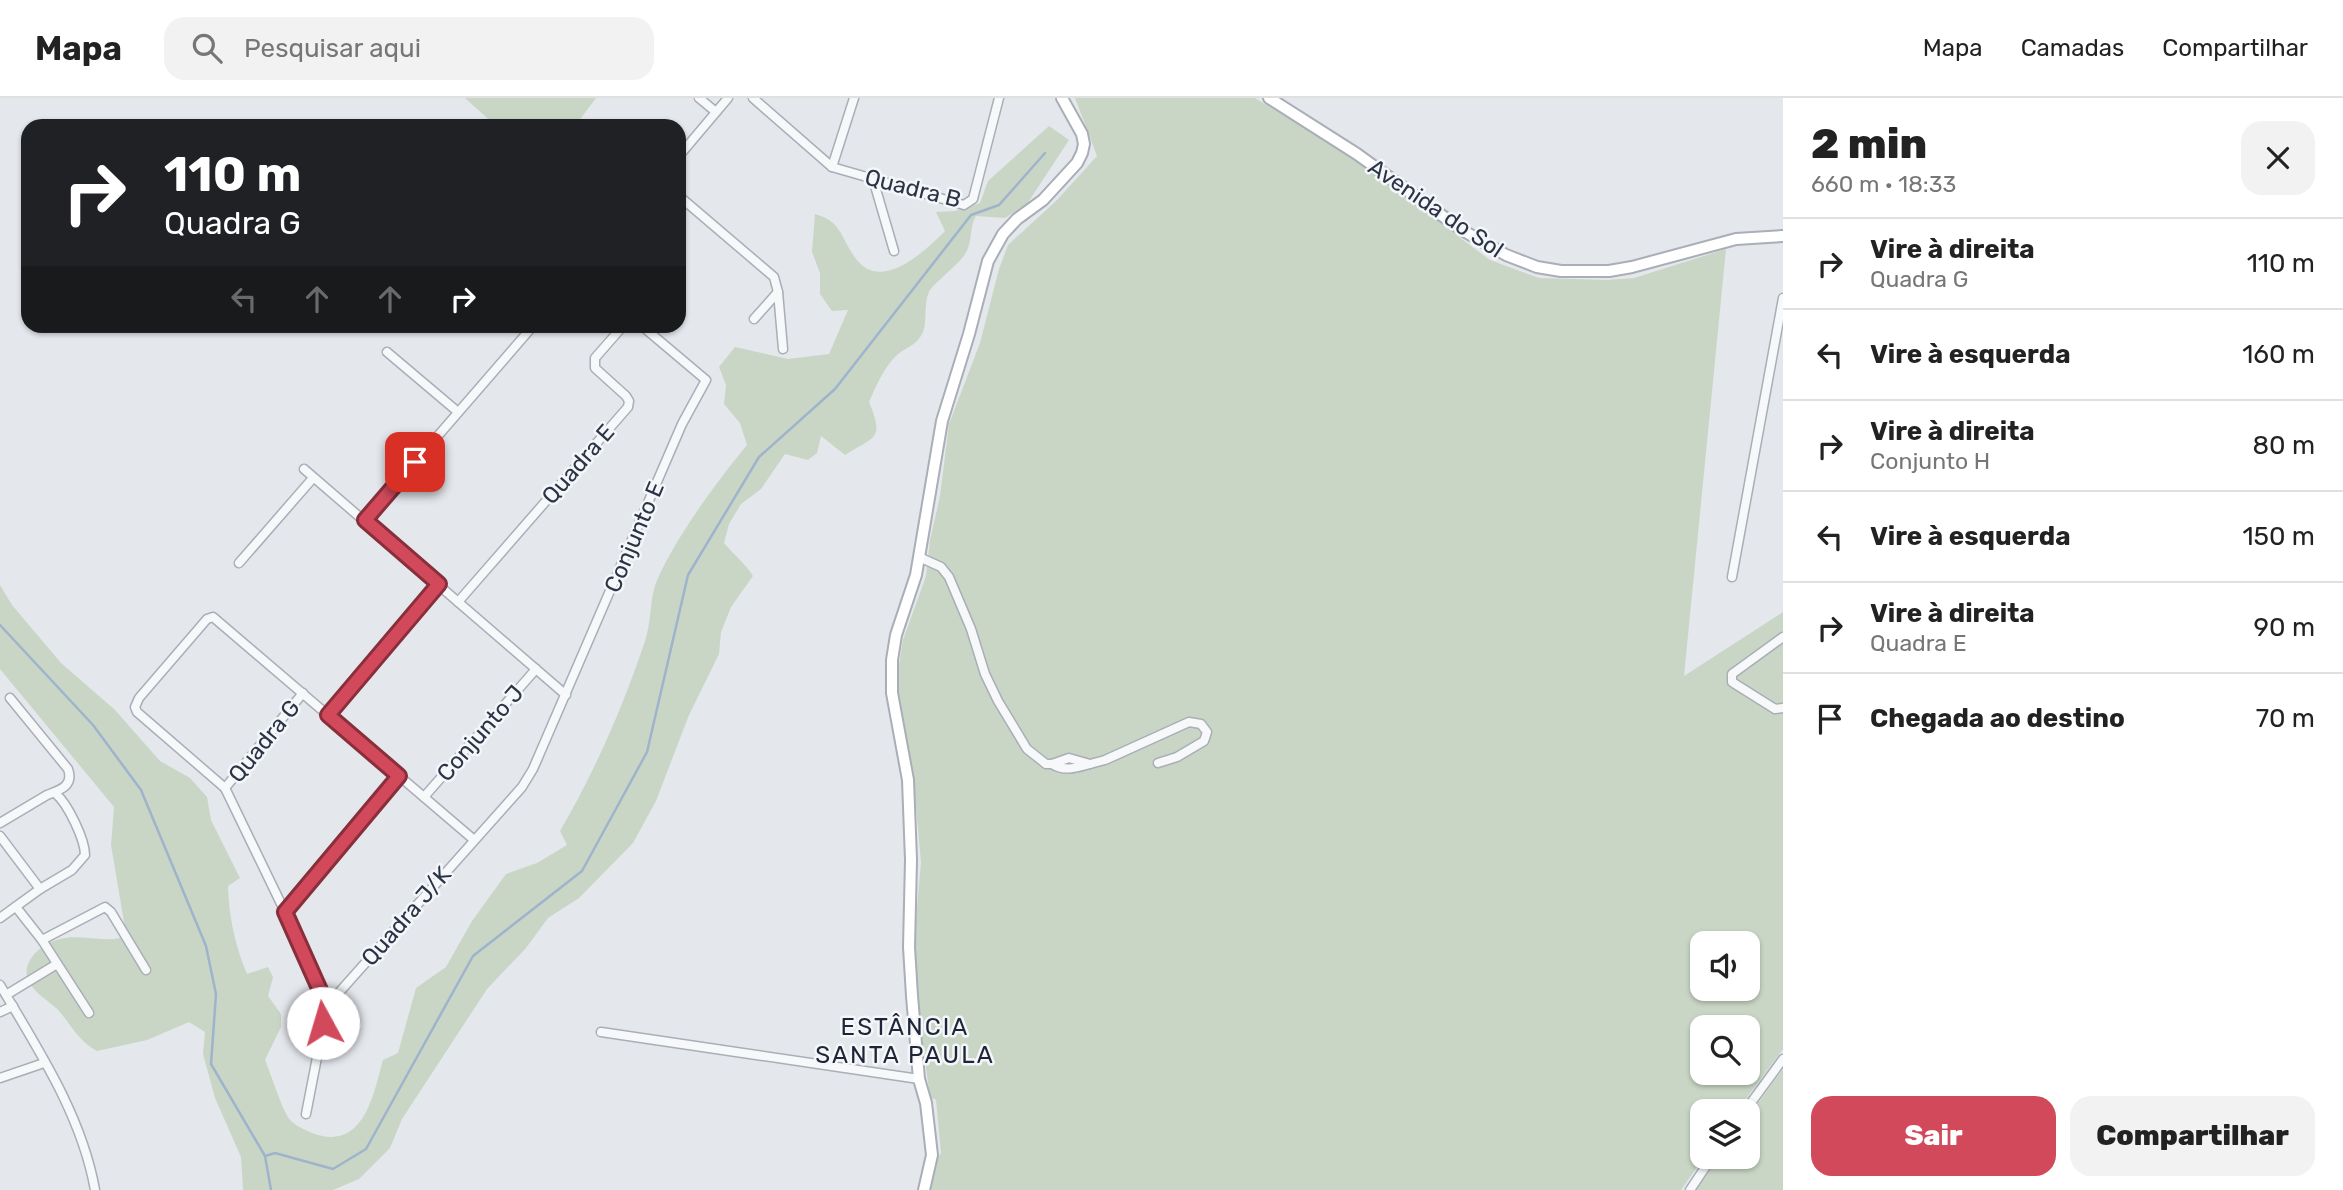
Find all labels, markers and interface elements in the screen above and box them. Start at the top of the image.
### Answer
search box [164,17,654,80]
text: Mapa [35,29,122,68]
icon: search [188,29,226,67]
text: Pesquisar aqui [244,33,421,64]
text: Mapa [1923,34,1983,62]
text: Camadas [2021,34,2124,62]
text: Compartilhar [2162,34,2308,62]
text: 2 min [1811,119,1927,169]
button: close [2241,121,2315,195]
text: 110 m [164,145,301,203]
icon: right [49,147,140,238]
street label: Avenida do Sol [1363,152,1509,264]
street label: Quadra B [862,163,964,213]
text: 660 m · 18:33 [1811,170,1956,198]
text: Quadra G [164,204,301,242]
text: Vire à direita [1870,234,2035,265]
icon: right [1811,245,1849,283]
text: 110 m [2247,248,2315,279]
text: Quadra G [1870,265,1968,293]
icon: left [225,280,263,318]
icon: ahead [298,280,336,318]
icon: ahead [371,280,409,318]
icon: right [444,280,482,318]
icon: left [1811,336,1849,374]
text: Vire à esquerda [1870,339,2071,370]
text: 160 m [2242,339,2315,370]
text: Vire à direita [1870,416,2035,447]
street label: Quadra E [536,418,620,510]
icon: right [1811,427,1849,465]
text: 80 m [2252,430,2315,461]
pin [385,432,445,492]
icon: arrive [396,443,434,481]
text: Conjunto H [1870,447,1990,475]
street label: Conjunto E [598,477,670,597]
icon: left [1811,518,1849,556]
text: Vire à esquerda [1870,521,2071,552]
text: 150 m [2242,521,2315,552]
text: Vire à direita [1870,598,2035,629]
icon: right [1811,609,1849,647]
text: 90 m [2254,612,2315,643]
text: Quadra E [1870,629,1967,657]
street label: Conjunto J [431,679,529,787]
street label: Quadra G [222,694,306,788]
icon: arrive [1811,700,1849,738]
text: Chegada ao destino [1870,703,2125,734]
text: 70 m [2256,703,2315,734]
street label: Quadra J/K [355,860,457,971]
map controls [1690,931,1760,1169]
button: sound [1690,931,1760,1001]
position arrow [286,986,360,1060]
district label: ESTÂNCIA SANTA PAULA [815,1013,995,1069]
button: search [1690,1015,1760,1085]
button: Sair [1811,1096,2056,1176]
button: Compartilhar [2070,1096,2315,1176]
button: layers [1690,1099,1760,1169]

